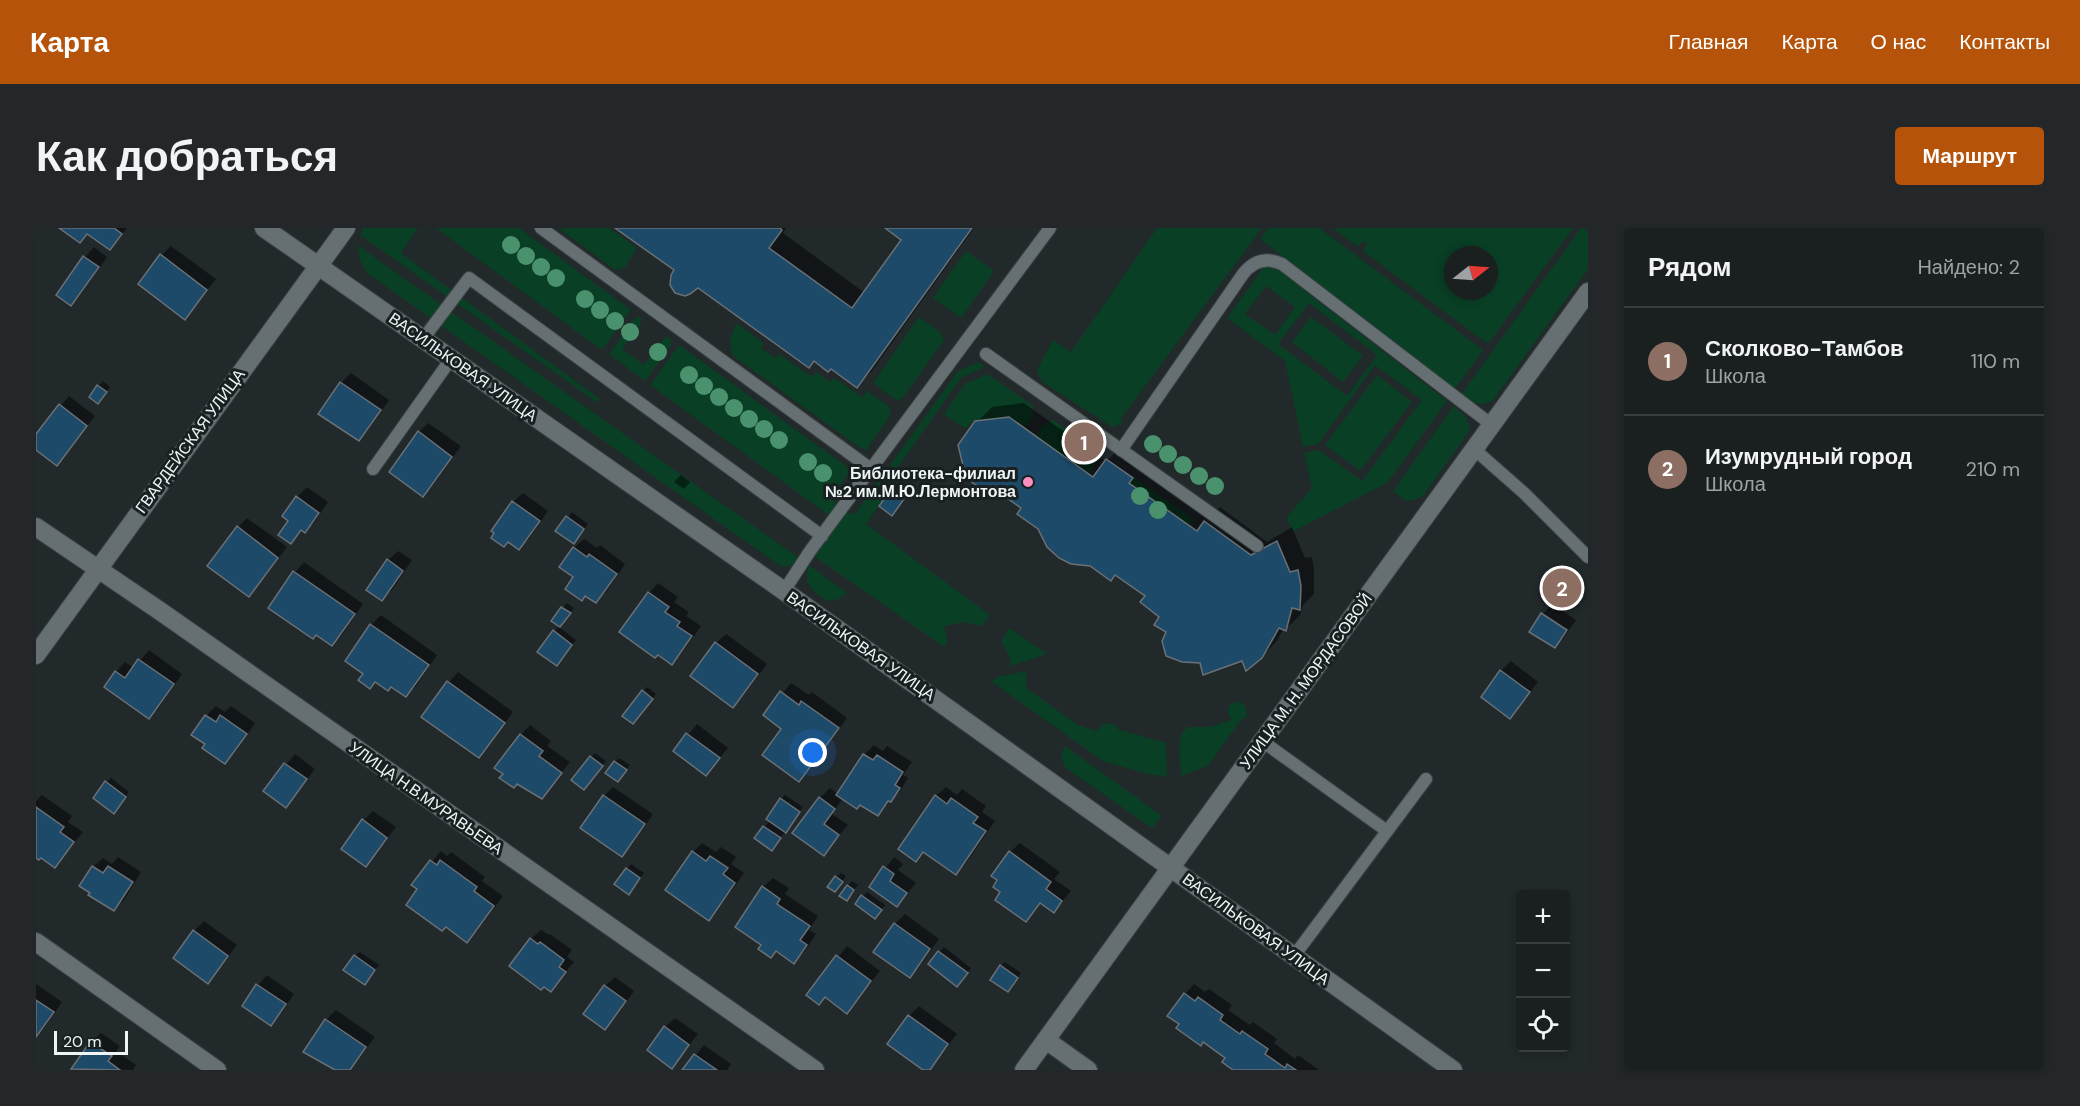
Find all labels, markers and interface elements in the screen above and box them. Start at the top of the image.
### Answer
text: Карта [30,24,109,61]
text: Главная [1668,28,1748,56]
text: Карта [1781,28,1838,56]
text: О нас [1871,28,1926,56]
text: Контакты [1959,28,2050,56]
button: Маршрут [1895,127,2044,185]
text: Как добраться [36,129,338,184]
north arrow [1444,246,1498,300]
text: Рядом [1648,250,1731,284]
text: Найдено: 2 [1917,254,2020,280]
street label: ВАСИЛЬКОВАЯ УЛИЦА [385,308,542,427]
text: Сколково-Тамбов [1705,334,1904,363]
text: 1 [1664,348,1671,374]
text: 110 m [1971,348,2020,374]
text: Школа [1705,363,1766,389]
street label: ГВАРДЕЙСКАЯ УЛИЦА [130,364,250,517]
pin: 1 [1064,420,1104,464]
text: Изумрудный город [1705,442,1912,471]
text: 2 [1662,456,1673,482]
text: 210 m [1965,456,2020,482]
place label: Библиотека-филиал №2 им.М.Ю.Лермонтова [825,463,1016,502]
text: Школа [1705,471,1766,497]
marker: Библиотека-филиал №2 им.М.Ю.Лермонтова [1021,475,1035,489]
pin: 2 [1542,566,1582,610]
street label: ВАСИЛЬКОВАЯ УЛИЦА [783,587,940,706]
street label: УЛИЦА М. Н. МОРДАСОВОЙ [1235,589,1377,773]
street label: УЛИЦА Н.В.МУРАВЬЕВА [345,737,507,859]
your location [798,738,827,767]
street label: ВАСИЛЬКОВАЯ УЛИЦА [1178,869,1334,990]
map controls [1516,890,1570,1052]
button: + [1516,890,1570,944]
button: − [1516,944,1570,998]
button: locate [1516,998,1570,1052]
scale bar [54,1028,128,1056]
text: 20 m [63,1031,102,1052]

